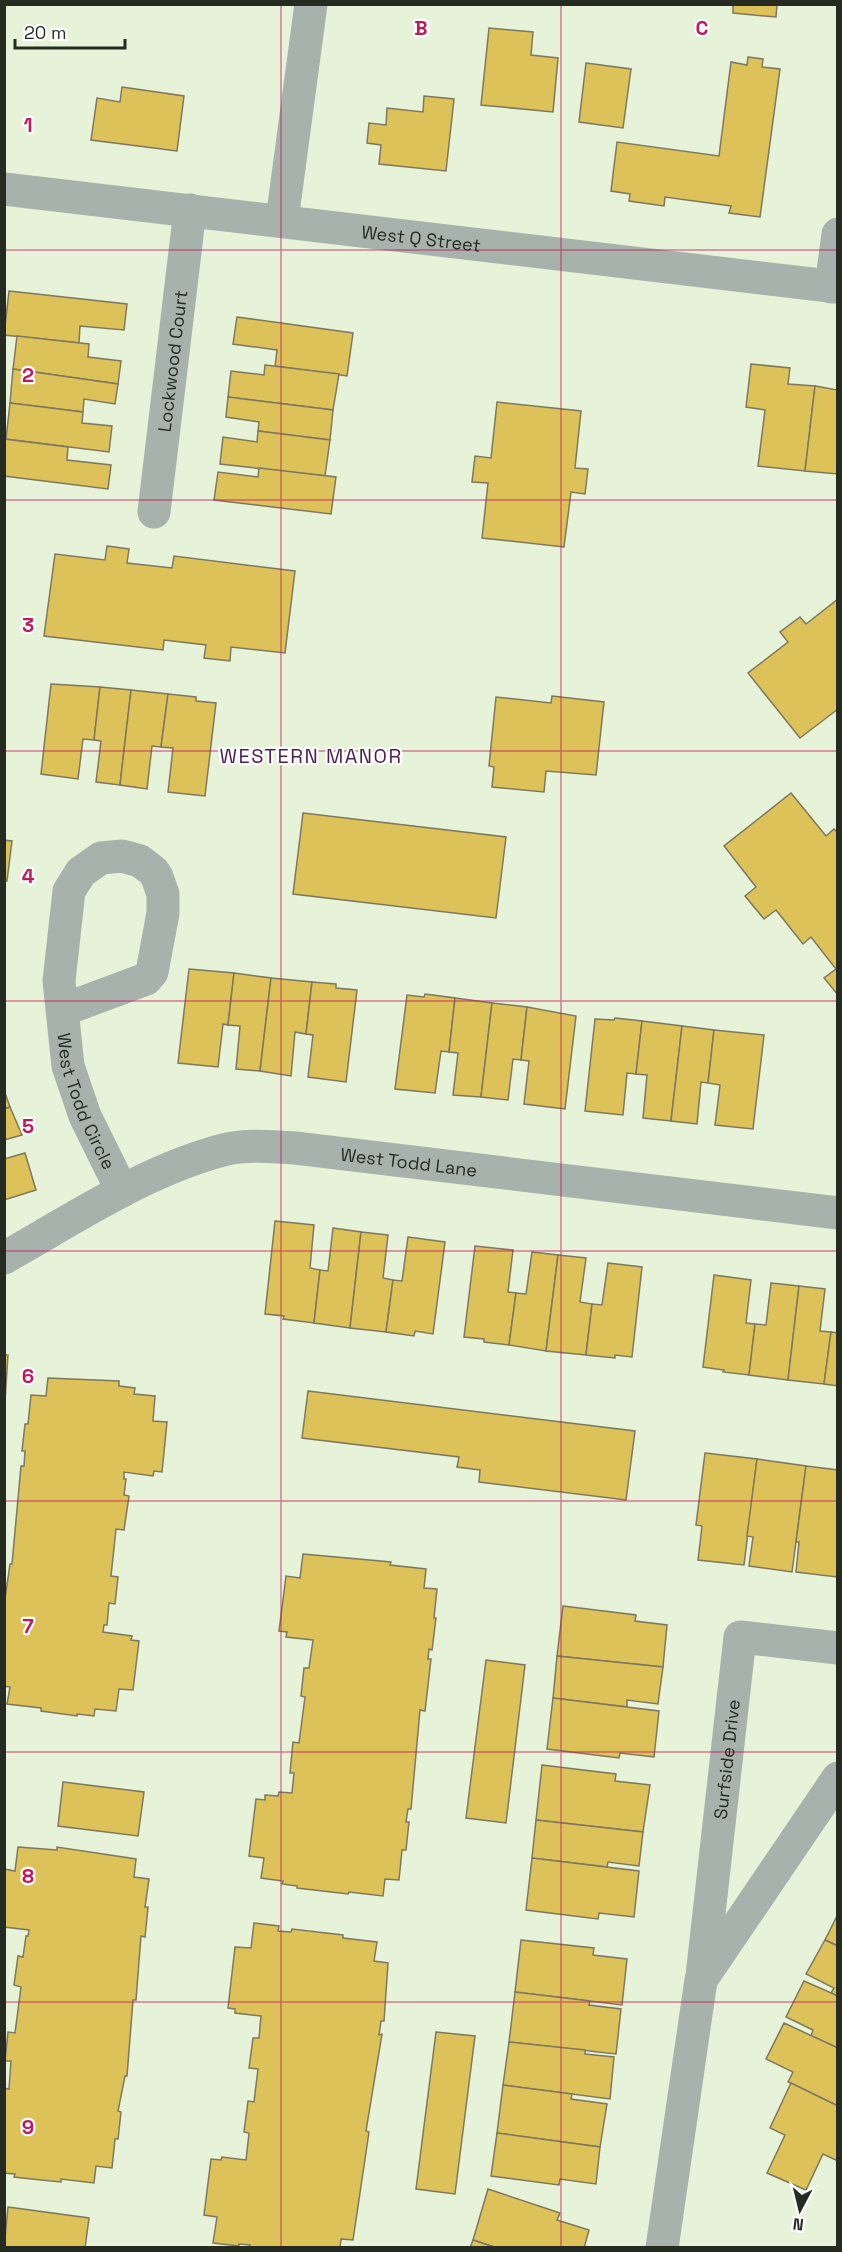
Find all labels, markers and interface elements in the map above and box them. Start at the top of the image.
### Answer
scale bar [15,12,124,50]
text: B [414,15,428,41]
text: C [696,15,709,41]
text: 20 m [24,21,67,44]
text: 1 [23,112,33,138]
street label: West Q Street [360,220,482,256]
street label: Lockwood Court [152,289,192,433]
text: 2 [22,362,34,388]
text: 3 [22,612,34,638]
district label: WESTERN MANOR [219,743,403,769]
text: 4 [22,863,35,889]
street label: West Todd Circle [53,1032,121,1173]
text: 5 [22,1113,34,1139]
street label: West Todd Lane [339,1142,479,1181]
text: 6 [22,1363,34,1389]
text: 7 [22,1613,34,1639]
street label: Surfside Drive [708,1698,744,1821]
text: 8 [22,1863,34,1889]
text: 9 [22,2114,34,2140]
north arrow [770,2180,830,2240]
text: N [792,2213,805,2235]

